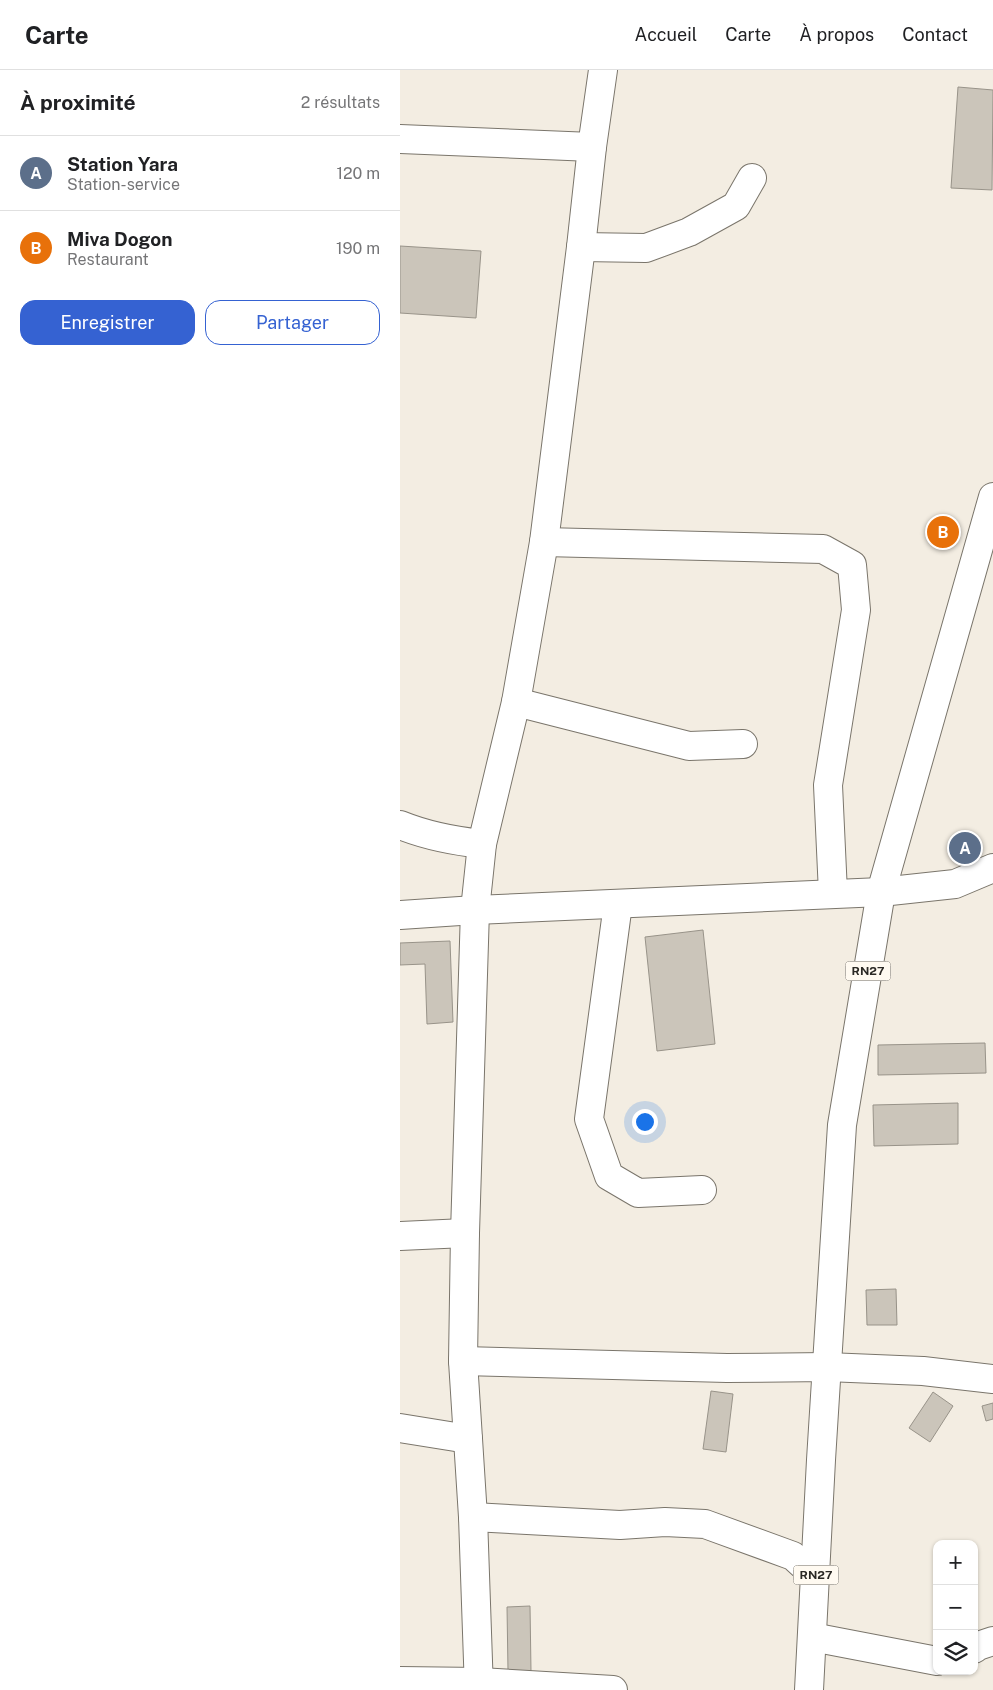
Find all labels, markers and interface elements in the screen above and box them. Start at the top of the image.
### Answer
text: Carte [25,21,89,49]
text: Accueil [635,24,697,45]
text: Carte [725,24,771,45]
text: À propos [799,24,874,45]
text: Contact [902,24,968,45]
text: À proximité [20,90,136,115]
text: 2 résultats [301,93,380,112]
text: Station Yara [67,153,178,175]
text: A [30,164,42,183]
text: 120 m [336,164,380,183]
text: Station-service [67,175,180,194]
text: Miva Dogon [67,228,172,250]
text: B [31,239,41,258]
text: 190 m [336,239,380,258]
text: Restaurant [67,250,149,269]
button: Enregistrer [20,300,195,345]
button: Partager [205,300,380,345]
pin: B [927,513,959,551]
pin: A [949,829,981,867]
road number: RN27 [846,961,890,980]
your location [632,1109,658,1135]
map controls [933,1540,978,1675]
button: + [933,1540,978,1585]
road number: RN27 [794,1566,838,1584]
button: − [933,1585,978,1630]
button: layers [933,1630,978,1675]

